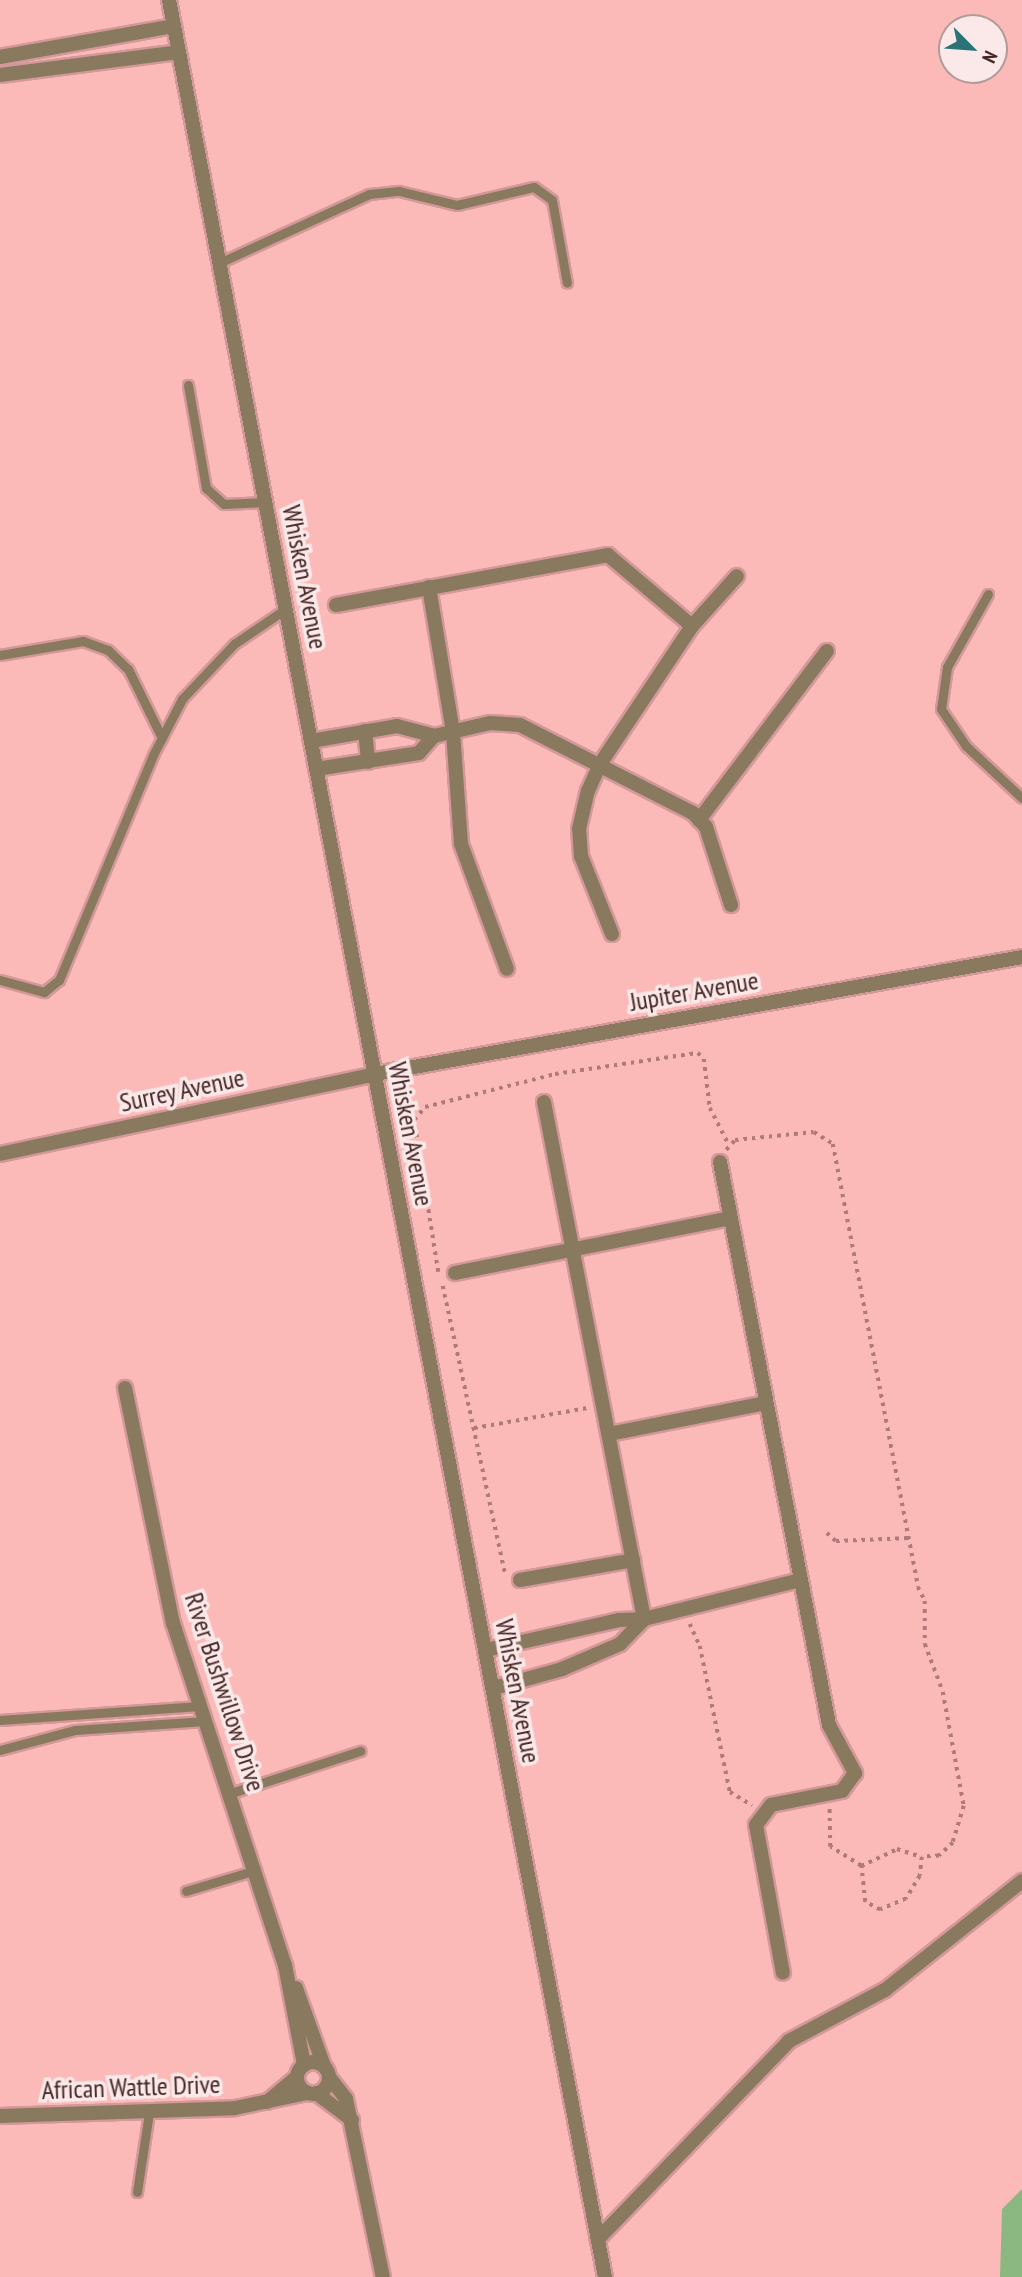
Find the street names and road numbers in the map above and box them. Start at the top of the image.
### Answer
street label: Whisken Avenue [276,502,334,652]
street label: Jupiter Avenue [627,964,761,1018]
street label: Whisken Avenue [382,1059,440,1209]
street label: Surrey Avenue [116,1061,248,1119]
street label: River Bushwillow Drive [178,1588,272,1796]
street label: Whisken Avenue [489,1616,547,1766]
street label: African Wattle Drive [41,2068,221,2106]

